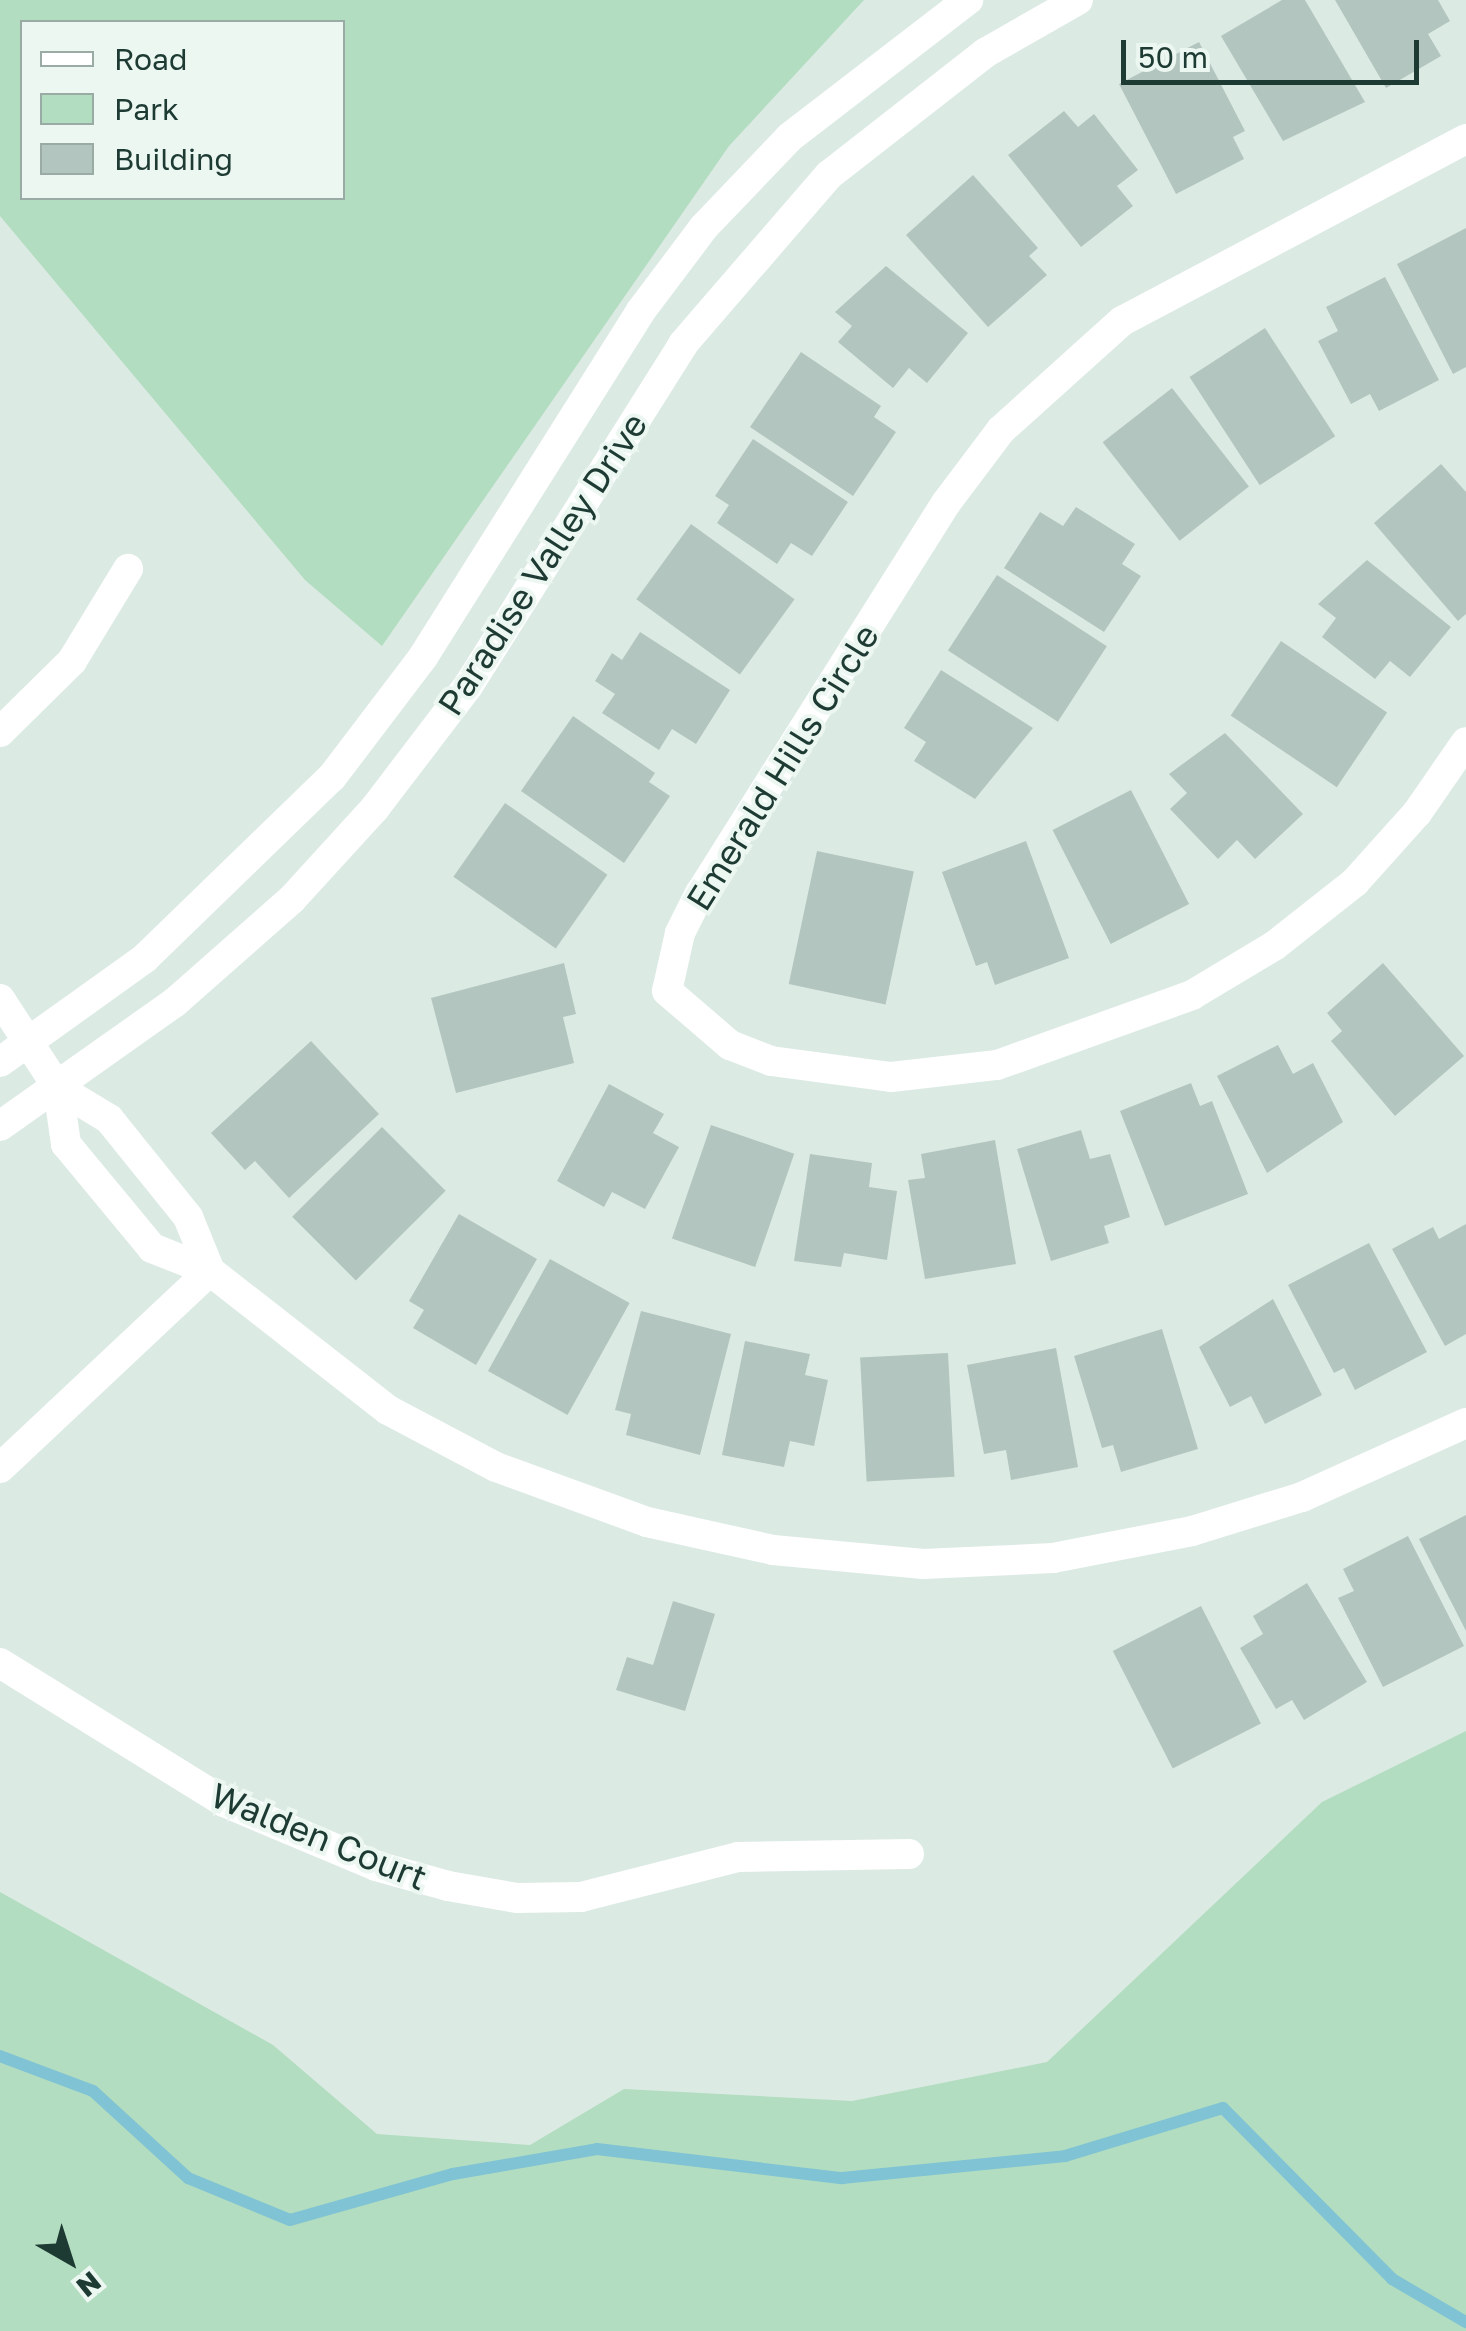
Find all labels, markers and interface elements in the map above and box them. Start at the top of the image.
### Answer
legend [20,20,345,200]
scale bar [1126,20,1424,82]
text: 50 m [1138,39,1208,75]
text: Road [114,41,188,77]
text: Park [114,91,179,127]
text: Building [114,141,233,177]
street label: Paradise Valley Drive [429,405,655,723]
street label: Emerald Hills Circle [677,616,887,918]
street label: Walden Court [205,1774,433,1898]
north arrow [20,2211,120,2311]
text: N [71,2265,108,2304]

